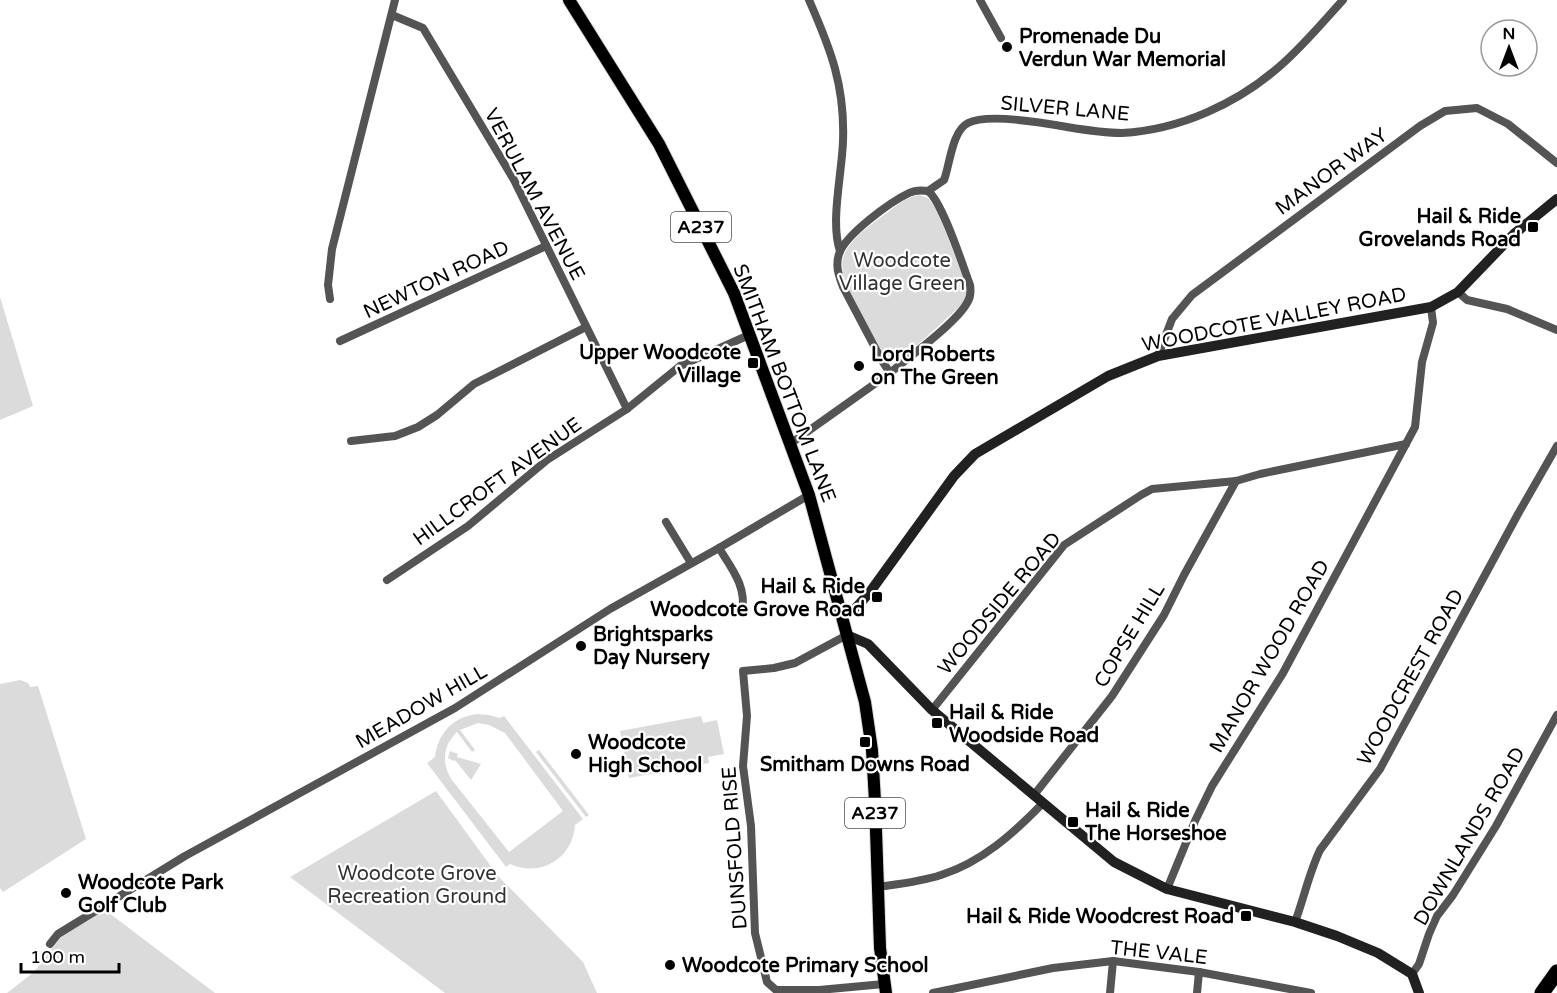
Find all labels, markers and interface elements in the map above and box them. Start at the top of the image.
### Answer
north arrow [1479,18,1539,78]
text: N [1503,24,1515,44]
place label: Promenade Du Verdun War Memorial [1019,25,1226,72]
marker: Promenade Du Verdun War Memorial [1000,40,1014,54]
street label: SILVER LANE [999,91,1130,127]
street label: VERULAM AVENUE [479,104,590,285]
street label: MANOR WAY [1271,123,1392,221]
place label: Hail & Ride Grovelands Road [1359,205,1521,252]
road number: A237 [671,212,731,242]
marker: Hail & Ride Grovelands Road [1526,220,1540,234]
street label: NEWTON ROAD [360,236,513,324]
park label: Woodcote Village Green [839,249,965,296]
street label: SMITHAM BOTTOM LANE [728,261,841,506]
street label: WOODCOTE VALLEY ROAD [1140,283,1408,357]
place label: Upper Woodcote Village [579,341,741,388]
place label: Lord Roberts on The Green [871,343,999,390]
marker: Upper Woodcote Village [746,356,760,370]
marker: Lord Roberts on The Green [852,359,866,373]
street label: HILLCROFT AVENUE [409,413,587,551]
street label: WOODSIDE ROAD [933,527,1066,680]
street label: MANOR WOOD ROAD [1205,556,1335,757]
place label: Hail & Ride Woodcote Grove Road [650,575,865,622]
street label: COPSE HILL [1089,579,1171,692]
street label: WOODCREST ROAD [1352,585,1469,770]
marker: Hail & Ride Woodcote Grove Road [870,590,884,604]
place label: Brightsparks Day Nursery [593,623,713,670]
marker: Brightsparks Day Nursery [574,639,588,653]
street label: MEADOW HILL [352,659,492,754]
place label: Hail & Ride Woodside Road [949,701,1099,748]
marker: Hail & Ride Woodside Road [930,716,944,730]
place label: Woodcote High School [588,731,702,778]
marker: Smitham Downs Road [858,735,872,749]
street label: DOWNLANDS ROAD [1409,743,1531,930]
marker: Woodcote High School [569,747,583,761]
place label: Smitham Downs Road [760,753,970,777]
street label: DUNSFOLD RISE [717,766,753,930]
road number: A237 [845,798,905,828]
place label: Hail & Ride The Horseshoe [1084,799,1227,846]
marker: Hail & Ride The Horseshoe [1066,815,1080,829]
park label: Woodcote Grove Recreation Ground [327,862,507,909]
place label: Woodcote Park Golf Club [78,871,224,918]
marker: Woodcote Park Golf Club [59,886,73,900]
place label: Hail & Ride Woodcrest Road [966,905,1234,929]
marker: Hail & Ride Woodcrest Road [1239,909,1253,923]
scale bar [21,936,118,974]
street label: THE VALE [1109,936,1209,970]
text: 100 m [30,946,85,968]
place label: Woodcote Primary School [682,954,929,978]
marker: Woodcote Primary School [663,958,677,972]

